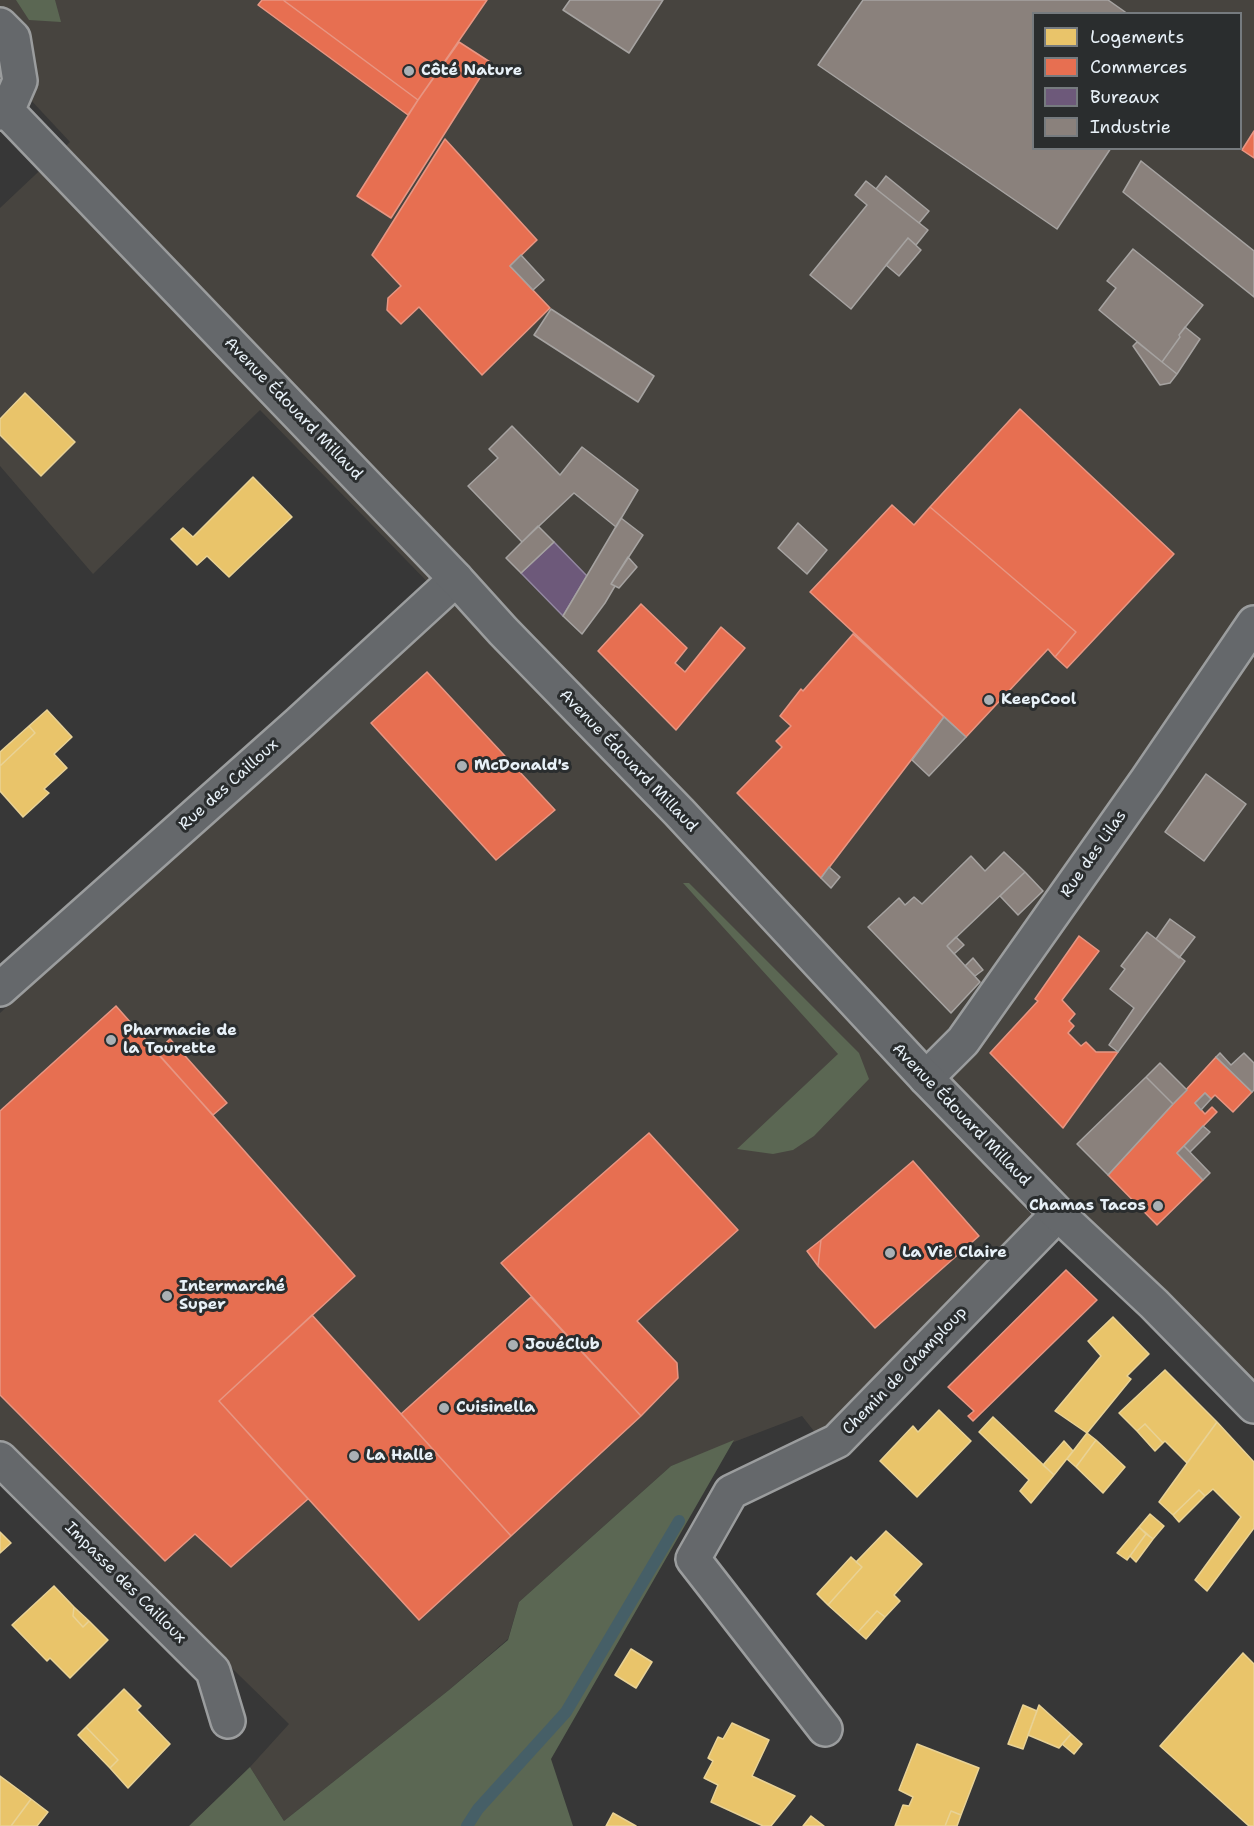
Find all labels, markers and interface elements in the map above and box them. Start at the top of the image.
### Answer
legend [1032,12,1242,150]
text: Logements [1090,25,1184,49]
text: Commerces [1090,55,1187,79]
place label: Côté Nature [421,61,522,81]
marker: Côté Nature [402,64,416,78]
text: Bureaux [1090,85,1159,109]
text: Industrie [1090,115,1171,139]
street label: Avenue Édouard Millaud [220,334,366,484]
street label: Avenue Édouard Millaud [555,686,701,836]
place label: KeepCool [1001,690,1076,710]
marker: KeepCool [982,693,996,707]
street label: Rue des Cailloux [175,735,283,835]
place label: McDonald's [474,756,569,776]
marker: McDonald's [455,759,469,773]
street label: Rue des Lilas [1057,807,1131,901]
place label: Pharmacie de la Tourette [123,1021,237,1059]
marker: Pharmacie de la Tourette [104,1033,118,1047]
street label: Avenue Édouard Millaud [888,1040,1034,1190]
place label: Chamas Tacos [1029,1196,1146,1216]
marker: Chamas Tacos [1151,1199,1165,1213]
place label: La Vie Claire [902,1243,1007,1263]
marker: La Vie Claire [883,1246,897,1260]
place label: Intermarché Super [179,1277,285,1315]
marker: Intermarché Super [160,1289,174,1303]
street label: Chemin de Champloup [839,1303,971,1439]
place label: JouéClub [525,1335,600,1355]
marker: JouéClub [506,1338,520,1352]
place label: Cuisinella [456,1398,535,1418]
marker: Cuisinella [437,1401,451,1415]
place label: La Halle [366,1446,434,1466]
marker: La Halle [347,1449,361,1463]
street label: Impasse des Cailloux [60,1518,190,1648]

